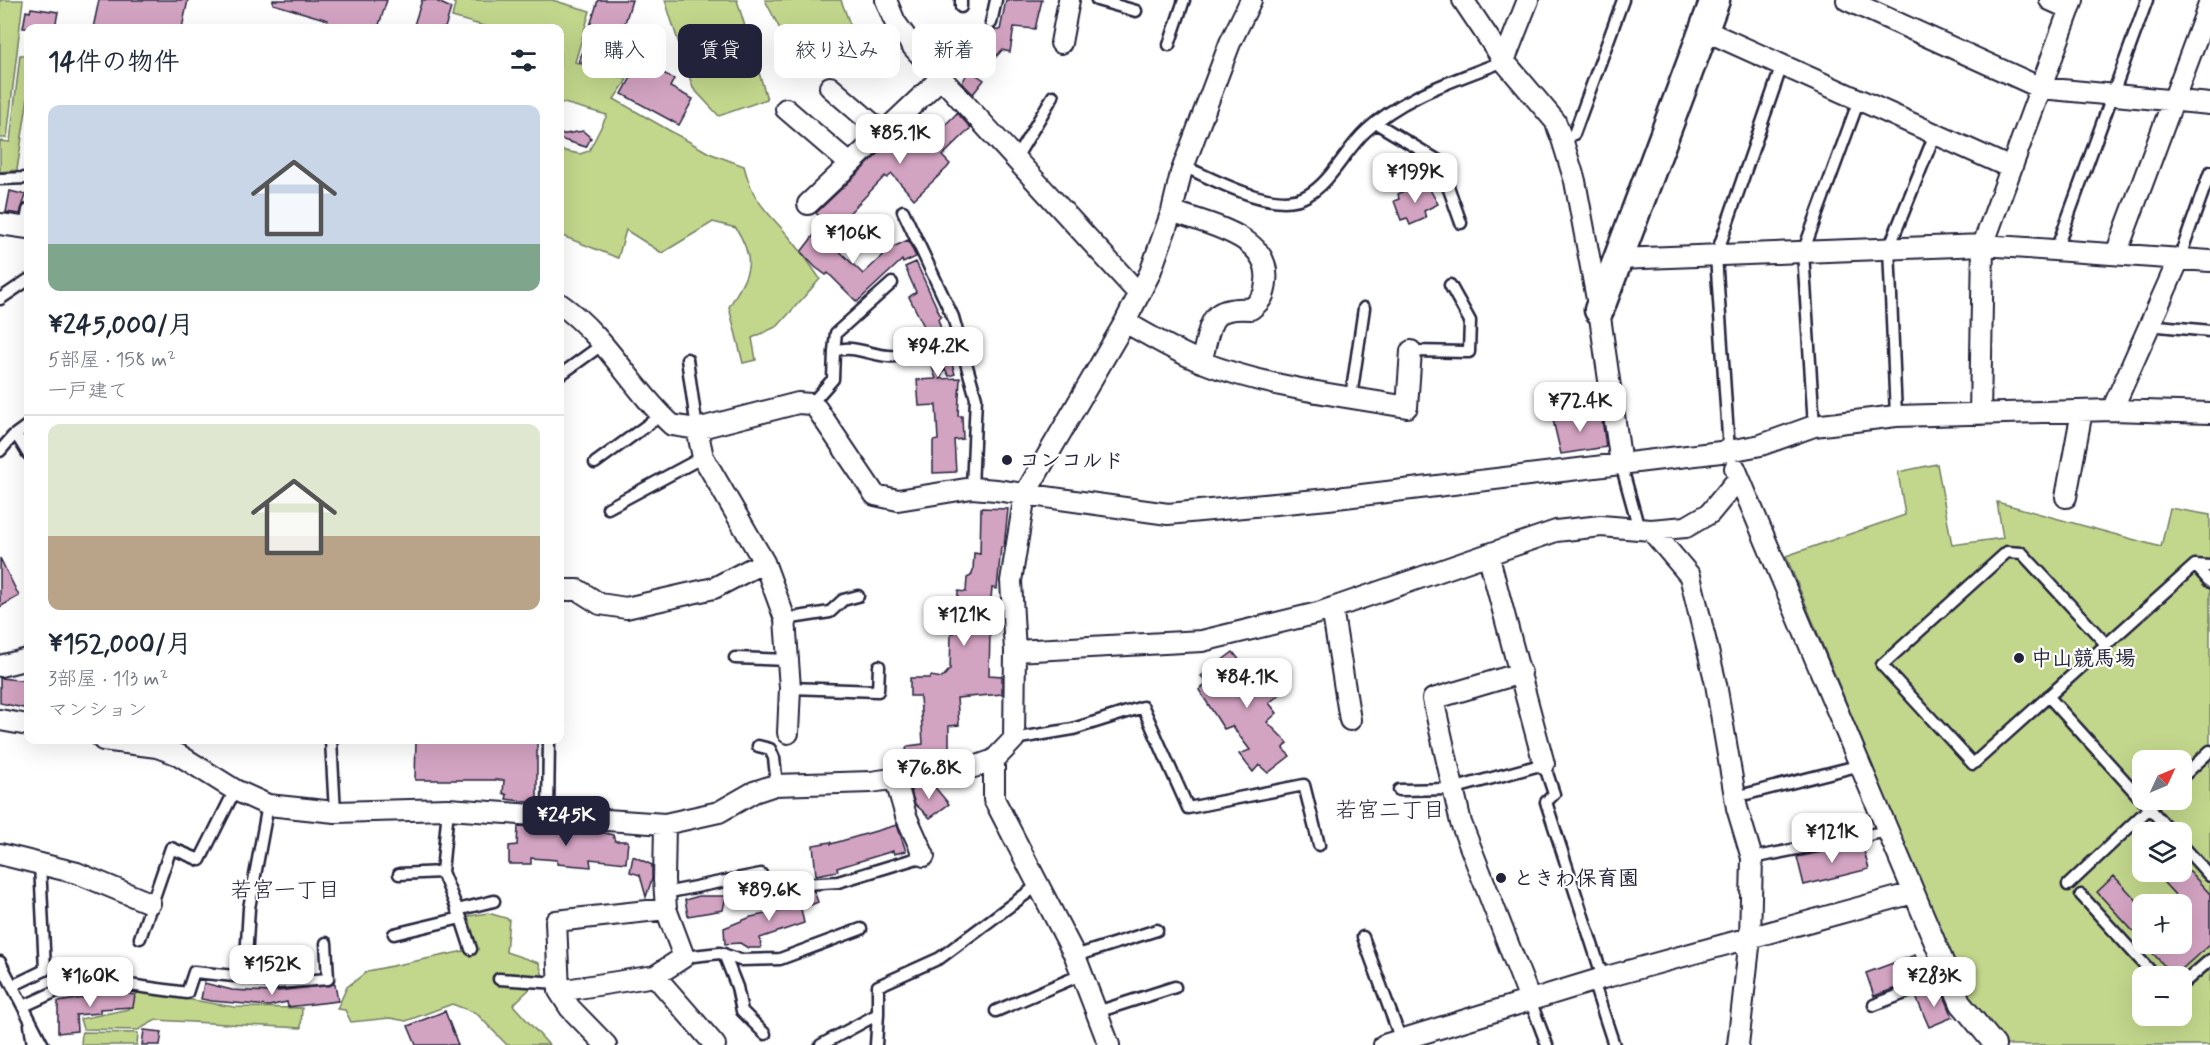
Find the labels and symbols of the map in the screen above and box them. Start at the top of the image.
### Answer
pin: ¥85.1K [851,114,949,165]
pin: ¥199K [1373,153,1457,204]
pin: ¥106K [811,214,895,265]
pin: ¥94.2K [889,327,987,378]
pin: ¥72.4K [1531,382,1629,433]
place label: コンコルド [1019,447,1124,475]
marker: コンコルド [1000,453,1014,467]
pin: ¥121K [922,596,1006,647]
place label: 中山競馬場 [2031,645,2136,673]
marker: 中山競馬場 [2012,651,2026,665]
pin: ¥84.1K [1198,658,1296,709]
pin: ¥76.8K [880,749,978,800]
north arrow [2132,750,2192,810]
pin: ¥245K [524,796,608,847]
district label: 若宮二丁目 [1335,797,1445,825]
pin: ¥121K [1790,813,1874,864]
place label: ときわ保育園 [1513,865,1639,893]
pin: ¥89.6K [720,871,818,922]
marker: ときわ保育園 [1494,871,1508,885]
district label: 若宮一丁目 [230,877,340,905]
pin: ¥152K [230,945,314,996]
pin: ¥160K [48,957,132,1008]
pin: ¥283K [1892,957,1976,1008]

